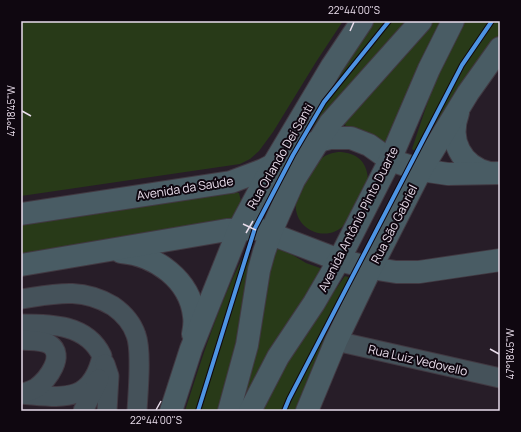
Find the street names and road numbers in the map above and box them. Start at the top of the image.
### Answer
street label: Rua Orlando Dei Santi [243,100,317,212]
street label: Avenida Antônio Pinto Duarte [314,144,402,294]
street label: Avenida da Saúde [136,172,234,204]
street label: Rua São Gabriel [367,182,421,266]
street label: Rua Luiz Vedovello [367,340,469,380]

